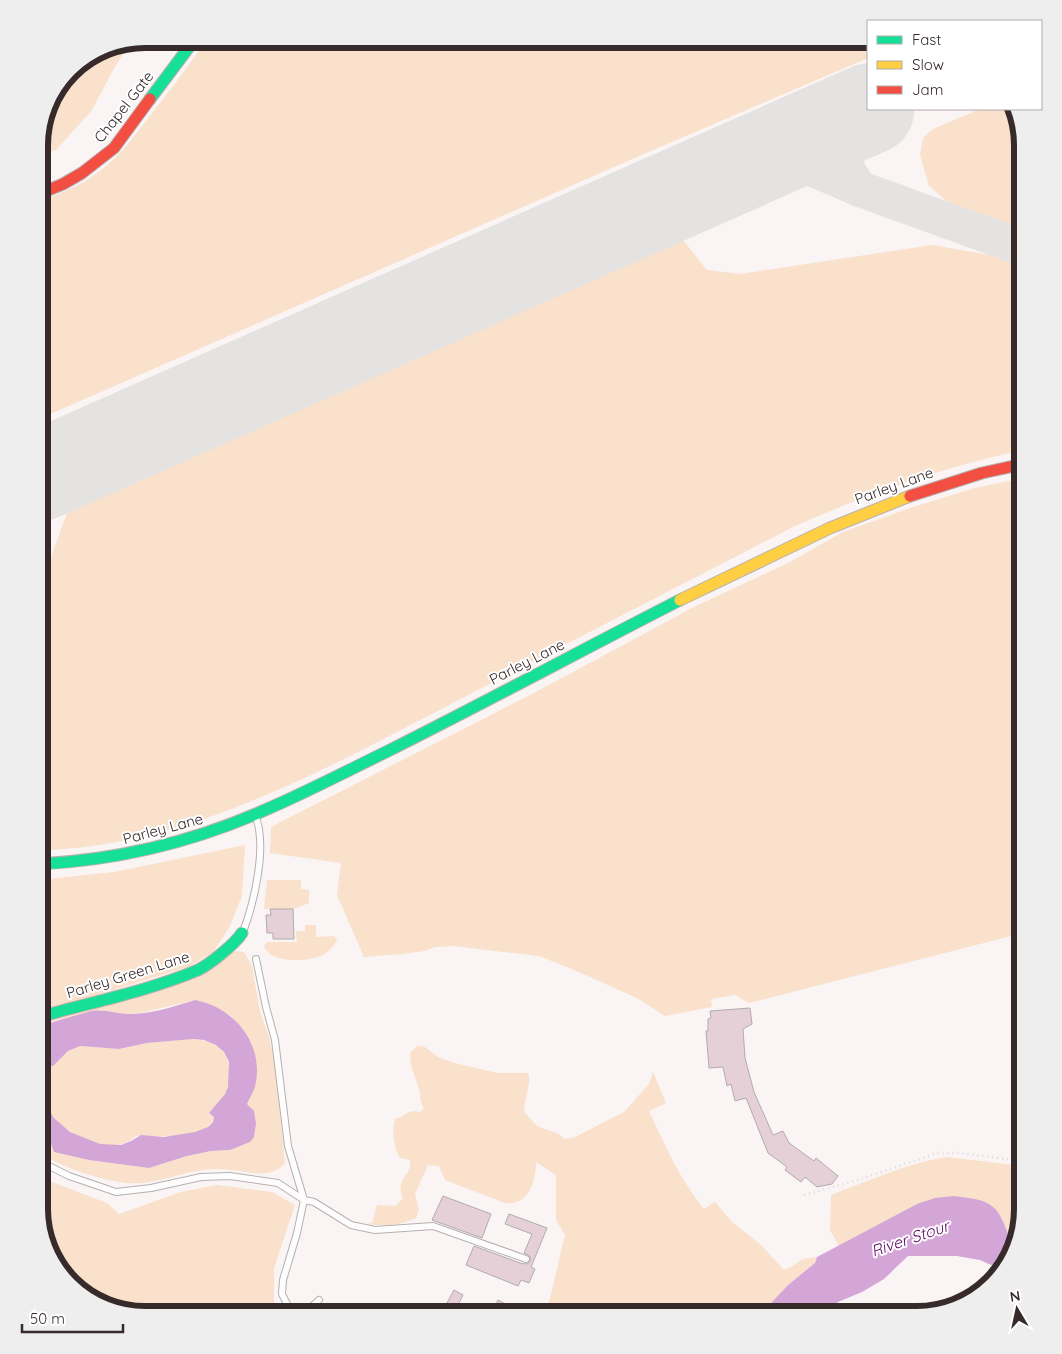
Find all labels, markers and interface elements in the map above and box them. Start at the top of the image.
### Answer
legend [867,20,1042,110]
text: Fast [912,30,941,49]
text: Slow [912,55,944,74]
street label: Chapel Gate [90,67,157,146]
text: Jam [912,80,943,99]
street label: Parley Lane [852,463,936,509]
street label: Parley Lane [486,634,568,689]
street label: Parley Lane [121,809,205,848]
street label: Parley Green Lane [64,947,192,1002]
water label: River Stour [868,1215,953,1261]
north arrow [992,1284,1042,1334]
text: N [1008,1286,1021,1306]
scale bar [22,1302,124,1334]
text: 50 m [30,1309,65,1328]

